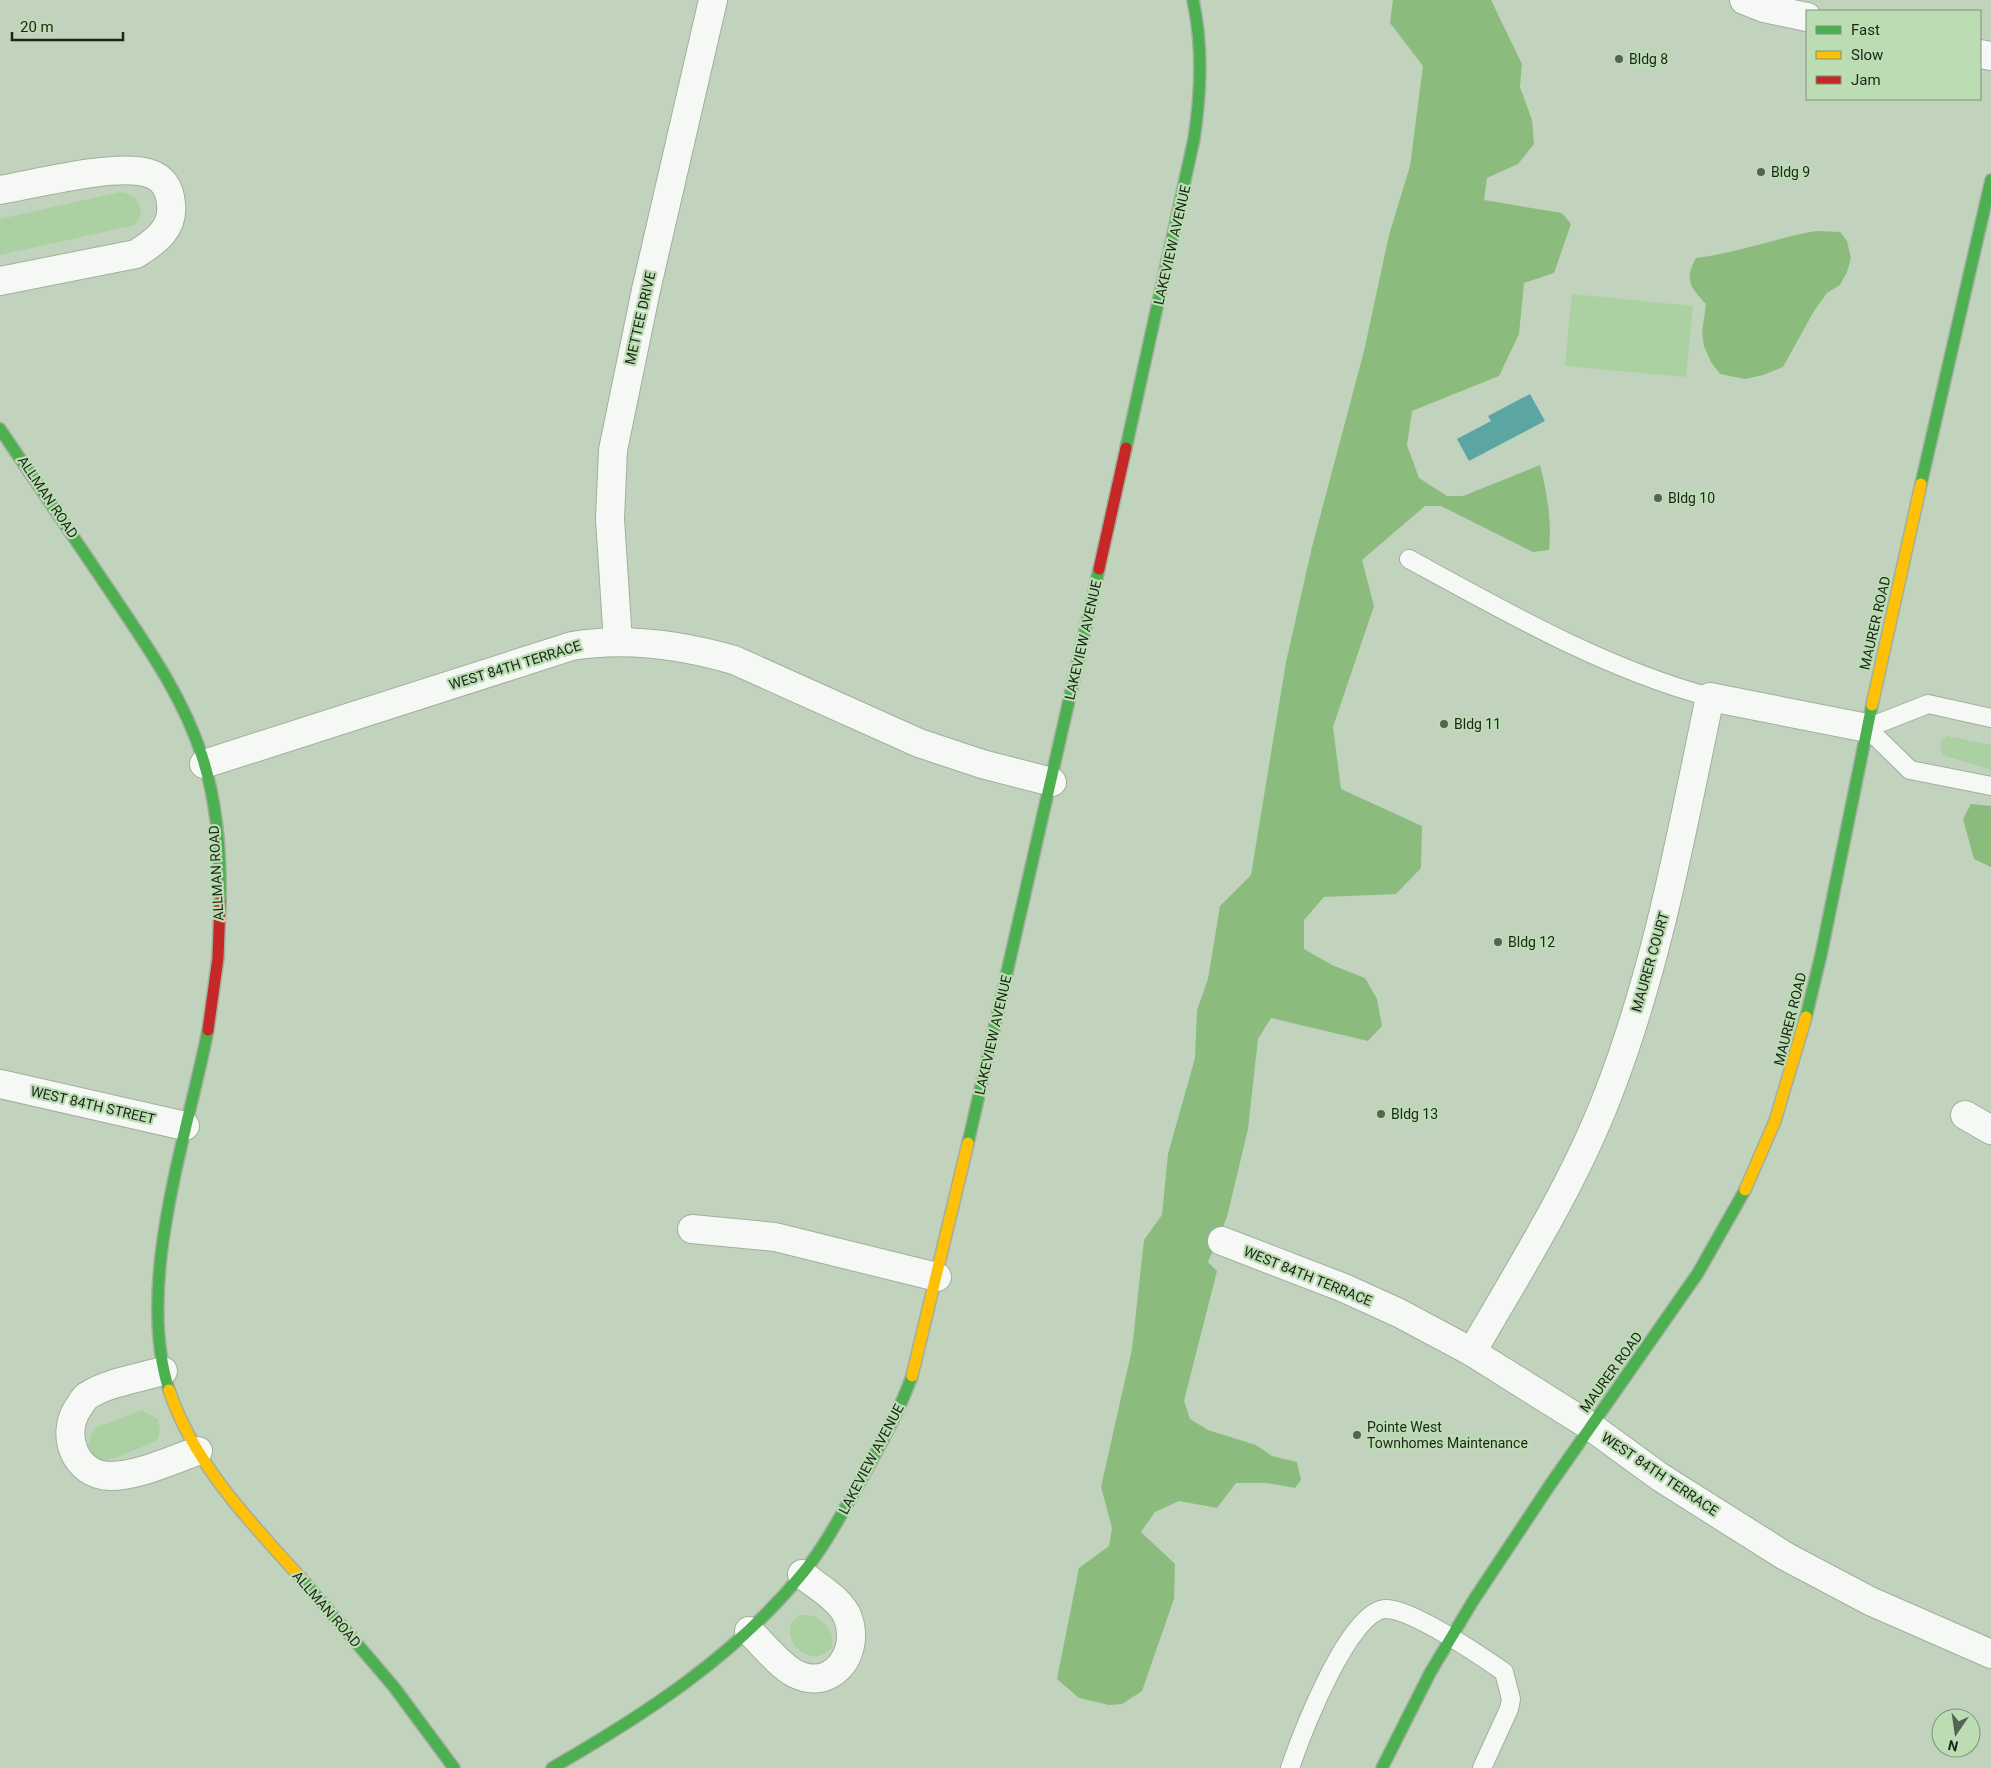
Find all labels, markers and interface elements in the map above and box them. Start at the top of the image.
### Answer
scale bar [12,10,124,42]
legend [1806,10,1981,100]
text: 20 m [20,18,54,36]
text: Fast [1851,21,1880,39]
text: Slow [1851,46,1883,64]
place label: Bldg 8 [1629,51,1668,67]
marker: Bldg 8 [1613,53,1625,65]
text: Jam [1851,71,1881,89]
place label: Bldg 9 [1771,164,1810,180]
marker: Bldg 9 [1755,166,1767,178]
street label: LAKEVIEW AVENUE [1150,183,1194,307]
street label: METTEE DRIVE [622,270,658,366]
street label: ALLMAN ROAD [15,453,81,541]
place label: Bldg 10 [1668,490,1715,506]
marker: Bldg 10 [1652,492,1664,504]
street label: MAURER ROAD [1856,575,1894,671]
street label: LAKEVIEW AVENUE [1061,578,1105,702]
street label: WEST 84TH TERRACE [447,637,583,693]
place label: Bldg 11 [1454,716,1501,732]
marker: Bldg 11 [1438,718,1450,730]
street label: ALLMAN ROAD [206,825,226,921]
street label: MAURER COURT [1628,909,1672,1014]
place label: Bldg 12 [1508,934,1555,950]
marker: Bldg 12 [1492,936,1504,948]
street label: MAURER ROAD [1771,971,1809,1067]
street label: LAKEVIEW AVENUE [971,973,1015,1097]
street label: WEST 84TH STREET [29,1083,158,1127]
place label: Bldg 13 [1391,1106,1438,1122]
marker: Bldg 13 [1375,1108,1387,1120]
street label: WEST 84TH TERRACE [1241,1243,1375,1309]
street label: MAURER ROAD [1576,1329,1646,1415]
street label: LAKEVIEW AVENUE [835,1401,907,1517]
place label: Pointe West Townhomes Maintenance [1367,1419,1528,1451]
marker: Pointe West Townhomes Maintenance [1351,1429,1363,1441]
street label: WEST 84TH TERRACE [1599,1429,1721,1519]
street label: ALLMAN ROAD [290,1568,364,1650]
north arrow [1931,1708,1981,1758]
text: N [1946,1737,1960,1755]

